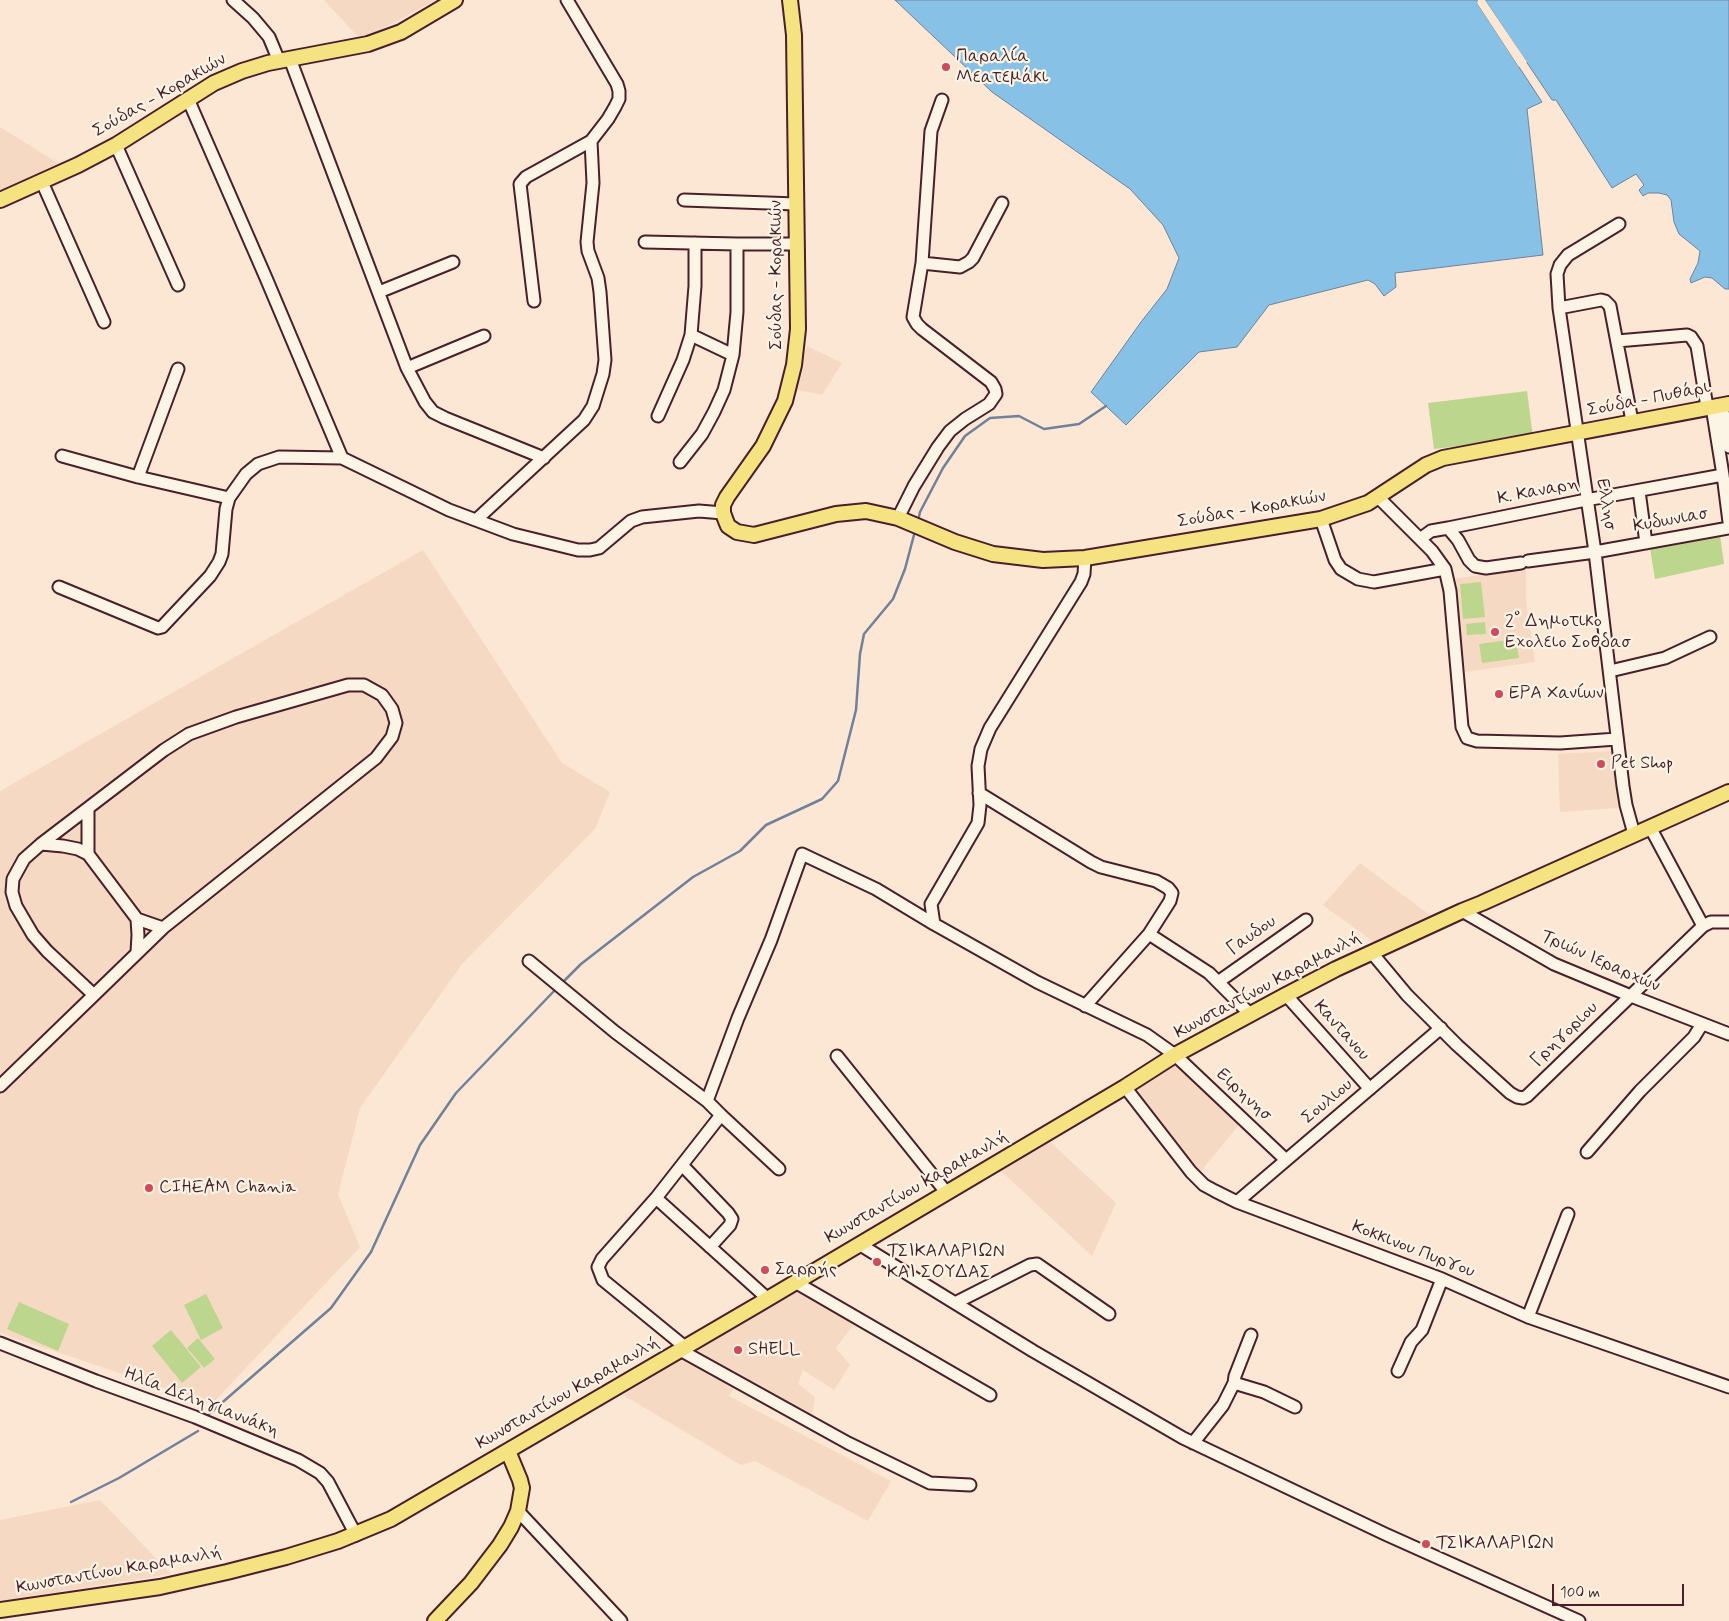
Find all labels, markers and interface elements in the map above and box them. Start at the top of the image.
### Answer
place label: Παραλία Μεατεμάκι [956,46,1048,88]
street label: Σούδας - Κορακιών [90,49,230,143]
marker: Παραλία Μεατεμάκι [940,61,952,73]
street label: Σούδας - Κορακιών [766,200,788,350]
street label: Σούδα - Πυθάρι [1586,378,1712,422]
street label: Κ. Καναρη [1496,474,1580,510]
street label: Ελλησ [1590,477,1620,531]
street label: Σούδας - Κορακιών [1176,486,1328,534]
street label: Κυδωνιασ [1631,504,1709,538]
place label: 2° Δημοτικο Εχολειο Σοθδασ [1505,611,1629,654]
marker: 2° Δημοτικο Εχολειο Σοθδασ [1489,626,1501,638]
place label: ΕΡΑ Χανίων [1509,683,1604,705]
marker: ΕΡΑ Χανίων [1493,688,1505,700]
place label: Pet Shop [1611,753,1673,775]
marker: Pet Shop [1595,758,1607,770]
street label: Γαυδου [1223,911,1281,961]
street label: Τριών Ιεραρχών [1537,926,1663,998]
street label: Κωνσταντίνου Καραμανλή [1171,928,1365,1044]
street label: Καντανου [1308,996,1374,1066]
street label: Γρηγοριου [1527,998,1603,1072]
street label: Ειρηνησ [1211,1064,1275,1126]
street label: Σουλιου [1298,1075,1358,1129]
street label: Κωνσταντίνου Καραμανλή [822,1127,1012,1249]
place label: CIHEAM Chania [159,1177,296,1199]
marker: CIHEAM Chania [143,1182,155,1194]
street label: Κοκκινου Πυργου [1348,1217,1478,1283]
place label: ΤΣΙΚΑΛΑΡΙΩΝ ΚΑΙ ΣΟΥΔΑΣ [887,1241,1005,1284]
marker: ΤΣΙΚΑΛΑΡΙΩΝ ΚΑΙ ΣΟΥΔΑΣ [871,1256,883,1268]
place label: Σαρρής [775,1259,837,1281]
marker: Σαρρής [759,1264,771,1276]
street label: Κωνσταντίνου Καραμανλή [473,1333,663,1455]
place label: SHELL [748,1339,800,1361]
marker: SHELL [732,1344,744,1356]
street label: Ηλία Δεληγιαννάκη [120,1363,282,1443]
place label: ΤΣΙΚΑΛΑΡΙΩΝ [1436,1533,1554,1555]
marker: ΤΣΙΚΑΛΑΡΙΩΝ [1420,1538,1432,1550]
street label: Κωνσταντίνου Καραμανλή [15,1542,223,1600]
scale bar [1554,1574,1686,1606]
text: 100 m [1560,1583,1600,1603]

